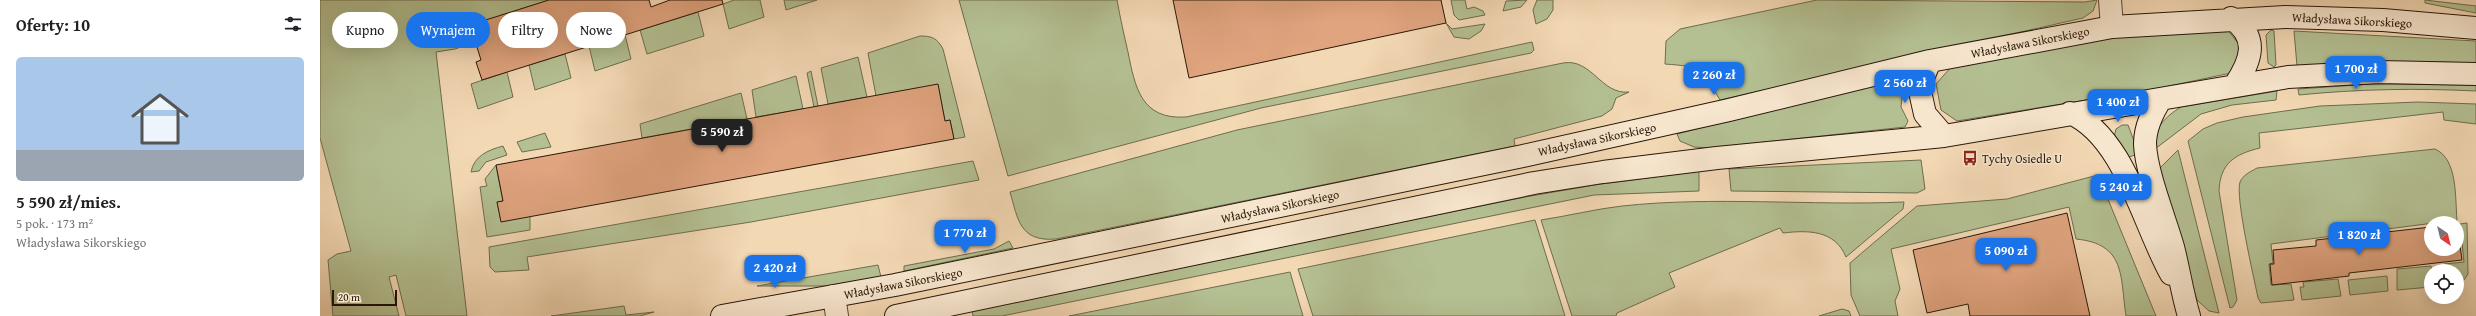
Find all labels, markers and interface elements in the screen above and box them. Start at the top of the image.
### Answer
street label: Władysława Sikorskiego [2291,8,2413,32]
text: Oferty: 10 [16,12,90,37]
chip: Kupno [332,12,398,48]
chip: Wynajem [406,12,490,48]
chip: Filtry [498,12,558,48]
chip: Nowe [566,12,626,48]
icon: filters [282,13,304,35]
street label: Władysława Sikorskiego [1969,22,2091,62]
pin: 1 700 zł [2315,56,2397,90]
text: 1 700 zł [2334,59,2378,78]
pin: 2 260 zł [1673,62,1755,96]
text: 2 260 zł [1692,65,1736,84]
pin: 2 560 zł [1864,70,1946,104]
text: 2 560 zł [1883,73,1927,92]
icon: home [124,83,196,155]
pin: 1 400 zł [2077,89,2159,123]
text: 1 400 zł [2096,92,2140,111]
street label: Władysława Sikorskiego [1536,118,1658,160]
pin: 5 590 zł [681,119,763,153]
text: 5 590 zł [700,122,744,141]
bus stop icon: Tychy Osiedle U [1961,149,1979,167]
place label: Tychy Osiedle U [1982,150,2062,167]
pin: 5 240 zł [2080,174,2162,208]
text: 5 240 zł [2099,177,2143,196]
street label: Władysława Sikorskiego [1219,185,1341,227]
text: 5 590 zł/mies. [16,189,121,214]
text: 5 pok. · 173 m² [16,214,93,233]
north arrow [2424,216,2464,256]
map controls [2424,216,2464,304]
pin: 1 770 zł [924,220,1006,254]
pin: 1 820 zł [2318,222,2400,256]
text: 1 770 zł [943,223,987,242]
text: 1 820 zł [2337,225,2381,244]
text: Władysława Sikorskiego [16,233,146,252]
pin: 5 090 zł [1965,238,2047,272]
text: 5 090 zł [1984,241,2028,260]
pin: 2 420 zł [734,255,816,289]
text: 2 420 zł [753,258,797,277]
street label: Władysława Sikorskiego [842,263,964,303]
button: locate [2424,264,2464,304]
scale bar [332,288,397,307]
text: 20 m [338,289,360,305]

